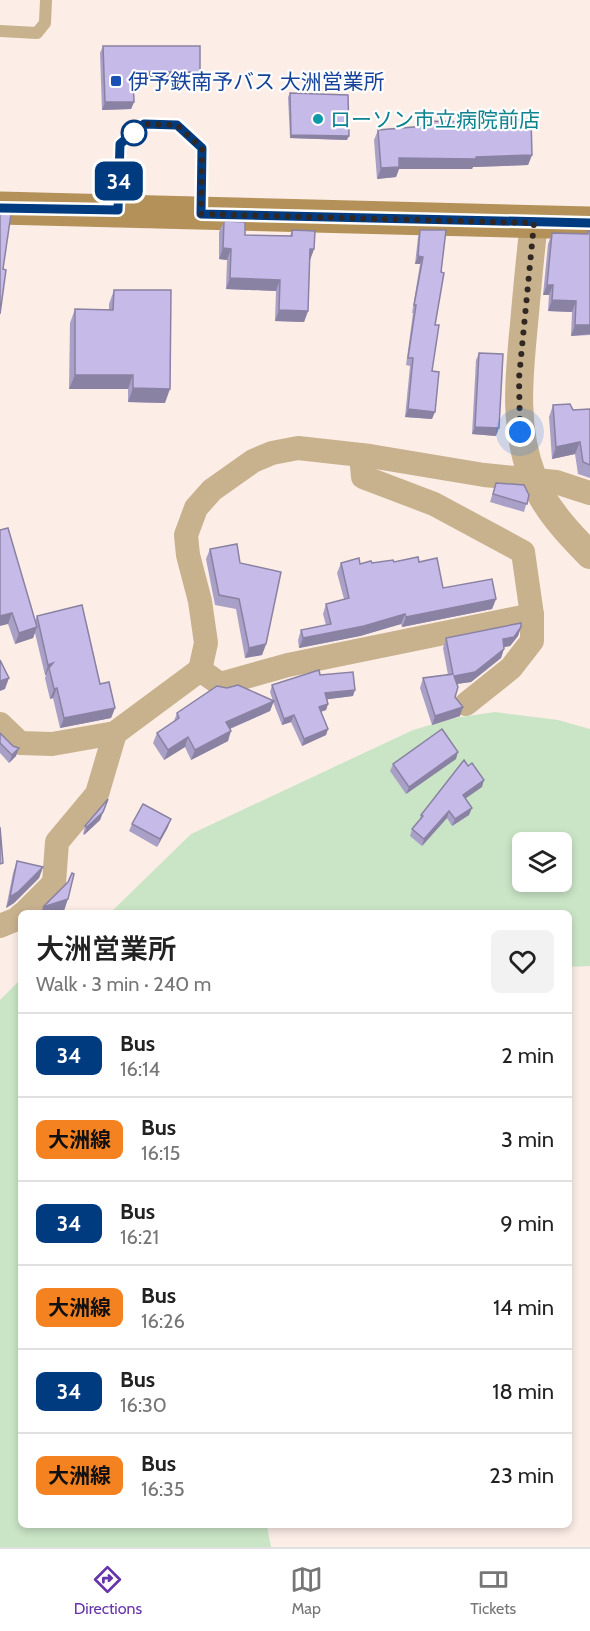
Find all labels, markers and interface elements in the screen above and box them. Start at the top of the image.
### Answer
place label: 伊予鉄南予バス 大洲営業所 [128,69,385,94]
marker: 伊予鉄南予バス 大洲営業所 [109,74,123,88]
place label: ローソン市立病院前店 [330,107,540,132]
marker: ローソン市立病院前店 [311,112,325,126]
unlabelled marker [121,120,147,146]
line badge: 34 [92,162,146,201]
text: 34 [107,169,131,194]
your location [505,417,535,447]
map controls [512,832,572,892]
button: layers [512,832,572,892]
button: heart [491,930,554,993]
text: 大洲営業所 [36,932,176,966]
text: Walk · 3 min · 240 m [36,972,211,996]
text: Bus [120,1030,155,1057]
text: 2 min [501,1042,554,1069]
text: 34 [57,1043,81,1068]
text: 16:14 [120,1057,160,1081]
text: Bus [141,1114,176,1141]
text: 3 min [501,1126,554,1153]
text: 大洲線 [48,1127,111,1152]
text: 16:15 [141,1141,180,1165]
text: Bus [120,1198,155,1225]
text: 9 min [500,1210,554,1237]
text: 34 [57,1211,81,1236]
text: 16:21 [120,1225,159,1249]
text: Bus [141,1282,176,1309]
text: 14 min [493,1294,554,1321]
text: 大洲線 [48,1295,111,1320]
text: 16:26 [141,1309,185,1333]
text: Bus [120,1366,155,1393]
text: 18 min [492,1378,554,1405]
text: 34 [57,1379,81,1404]
text: 16:30 [120,1393,167,1417]
text: Bus [141,1450,176,1477]
text: 23 min [489,1462,554,1489]
text: 大洲線 [48,1463,111,1488]
text: 16:35 [141,1477,185,1501]
tab: Directions [74,1563,142,1618]
tab: Map [290,1563,323,1618]
tab: Tickets [470,1563,516,1618]

